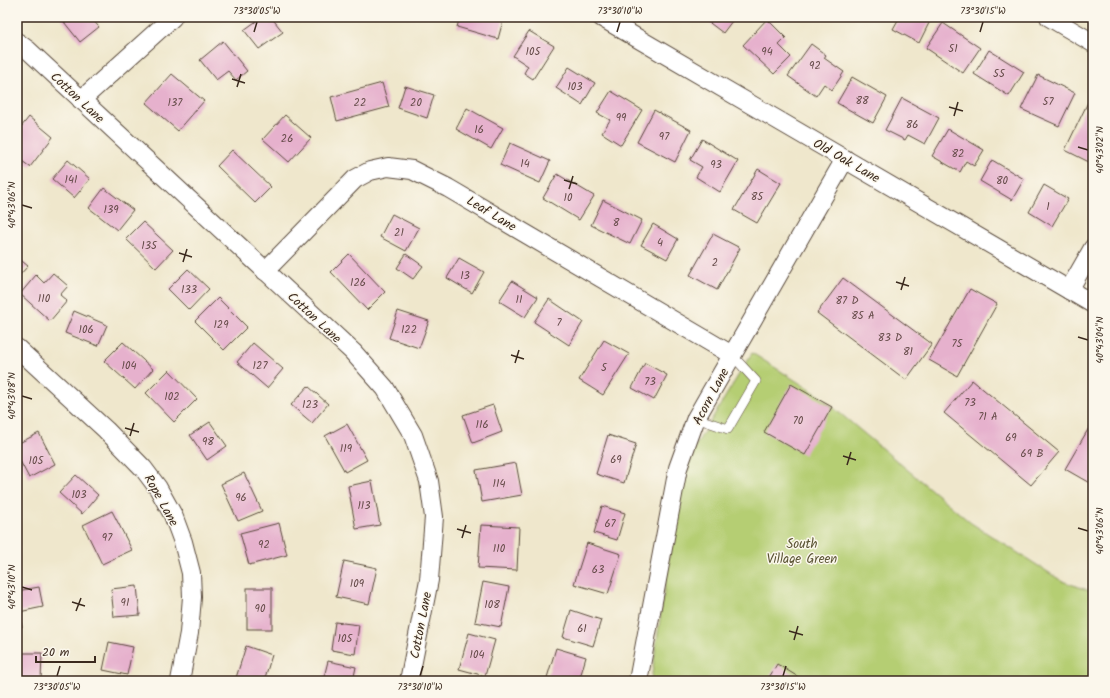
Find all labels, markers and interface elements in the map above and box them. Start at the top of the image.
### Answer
text: 73°30'05"W [233,3,281,19]
text: 73°30'10"W [597,3,643,19]
text: 73°30'15"W [960,3,1006,19]
house number: 51 [948,40,958,58]
house number: 105 [526,43,542,61]
house number: 94 [761,43,773,61]
house number: 92 [809,57,821,75]
house number: 55 [993,65,1006,83]
street label: Cotton Lane [45,67,109,129]
house number: 103 [567,78,583,96]
house number: 88 [855,92,869,110]
house number: 57 [1043,93,1054,111]
house number: 137 [168,94,183,112]
house number: 22 [354,94,366,112]
house number: 20 [410,94,422,112]
house number: 99 [616,109,627,127]
house number: 86 [906,116,918,134]
house number: 16 [474,121,484,139]
text: 40°43'02"N [1092,126,1108,174]
house number: 97 [659,128,670,146]
house number: 26 [281,130,293,148]
street label: Old Oak Lane [809,134,884,189]
house number: 82 [951,145,965,163]
house number: 14 [520,155,530,173]
house number: 93 [710,156,722,174]
house number: 141 [65,171,77,189]
house number: 80 [996,172,1009,190]
text: 40°43'06"N [4,181,20,229]
house number: 85 [751,188,764,206]
house number: 10 [564,189,573,207]
street label: Leaf Lane [462,191,520,238]
house number: 1 [1046,198,1050,216]
house number: 139 [103,201,119,219]
house number: 8 [613,214,620,232]
house number: 21 [394,224,404,242]
house number: 4 [657,234,663,252]
house number: 135 [141,237,158,255]
house number: 2 [712,254,718,272]
house number: 13 [460,267,470,285]
house number: 126 [350,274,366,292]
house number: 133 [181,281,197,299]
street label: Cotton Lane [282,287,346,349]
house number: 110 [38,290,51,308]
house number: 11 [516,291,522,309]
house number: 87 D [835,292,859,310]
house number: 85 A [851,307,875,325]
house number: 7 [556,314,562,332]
house number: 129 [213,316,229,334]
text: 40°43'04"N [1092,316,1108,364]
house number: 106 [78,321,94,339]
house number: 122 [401,321,417,339]
house number: 83 D [878,329,902,347]
house number: 75 [952,335,964,353]
house number: 81 [903,343,913,361]
house number: 104 [121,357,137,375]
house number: 127 [253,357,268,375]
house number: 5 [601,359,608,377]
street label: Acorn Lane [687,364,735,429]
text: 40°43'08"N [4,372,20,420]
house number: 73 [644,373,656,391]
house number: 102 [164,388,180,406]
house number: 73 [964,394,976,412]
house number: 123 [302,396,318,414]
house number: 71 A [978,408,998,426]
house number: 70 [793,412,804,430]
house number: 116 [475,416,489,434]
house number: 69 [1005,429,1017,447]
house number: 98 [202,433,214,451]
house number: 119 [340,440,353,458]
house number: 69 B [1021,445,1043,463]
house number: 69 [610,451,622,469]
house number: 105 [29,452,45,470]
street label: Rope Lane [138,471,184,531]
house number: 114 [493,475,505,493]
house number: 103 [71,486,87,504]
house number: 96 [235,489,247,507]
house number: 113 [357,497,371,515]
text: 40°43'06"N [1092,507,1108,555]
house number: 67 [604,515,617,533]
house number: 97 [102,529,113,547]
park label: South Village Green [767,534,837,570]
house number: 92 [258,536,270,554]
house number: 110 [493,540,506,558]
house number: 63 [592,561,604,579]
text: 40°43'10"N [4,564,20,609]
house number: 109 [350,575,365,593]
street label: Cotton Lane [405,590,438,661]
house number: 91 [121,594,129,612]
house number: 108 [484,596,500,614]
house number: 90 [255,600,266,618]
house number: 61 [577,620,587,638]
house number: 105 [338,630,354,648]
scale bar [36,638,95,664]
text: 20 m [42,643,70,662]
house number: 104 [469,646,485,664]
text: 73°30'05"W [33,679,81,695]
text: 73°30'10"W [397,679,443,695]
text: 73°30'15"W [760,679,806,695]

